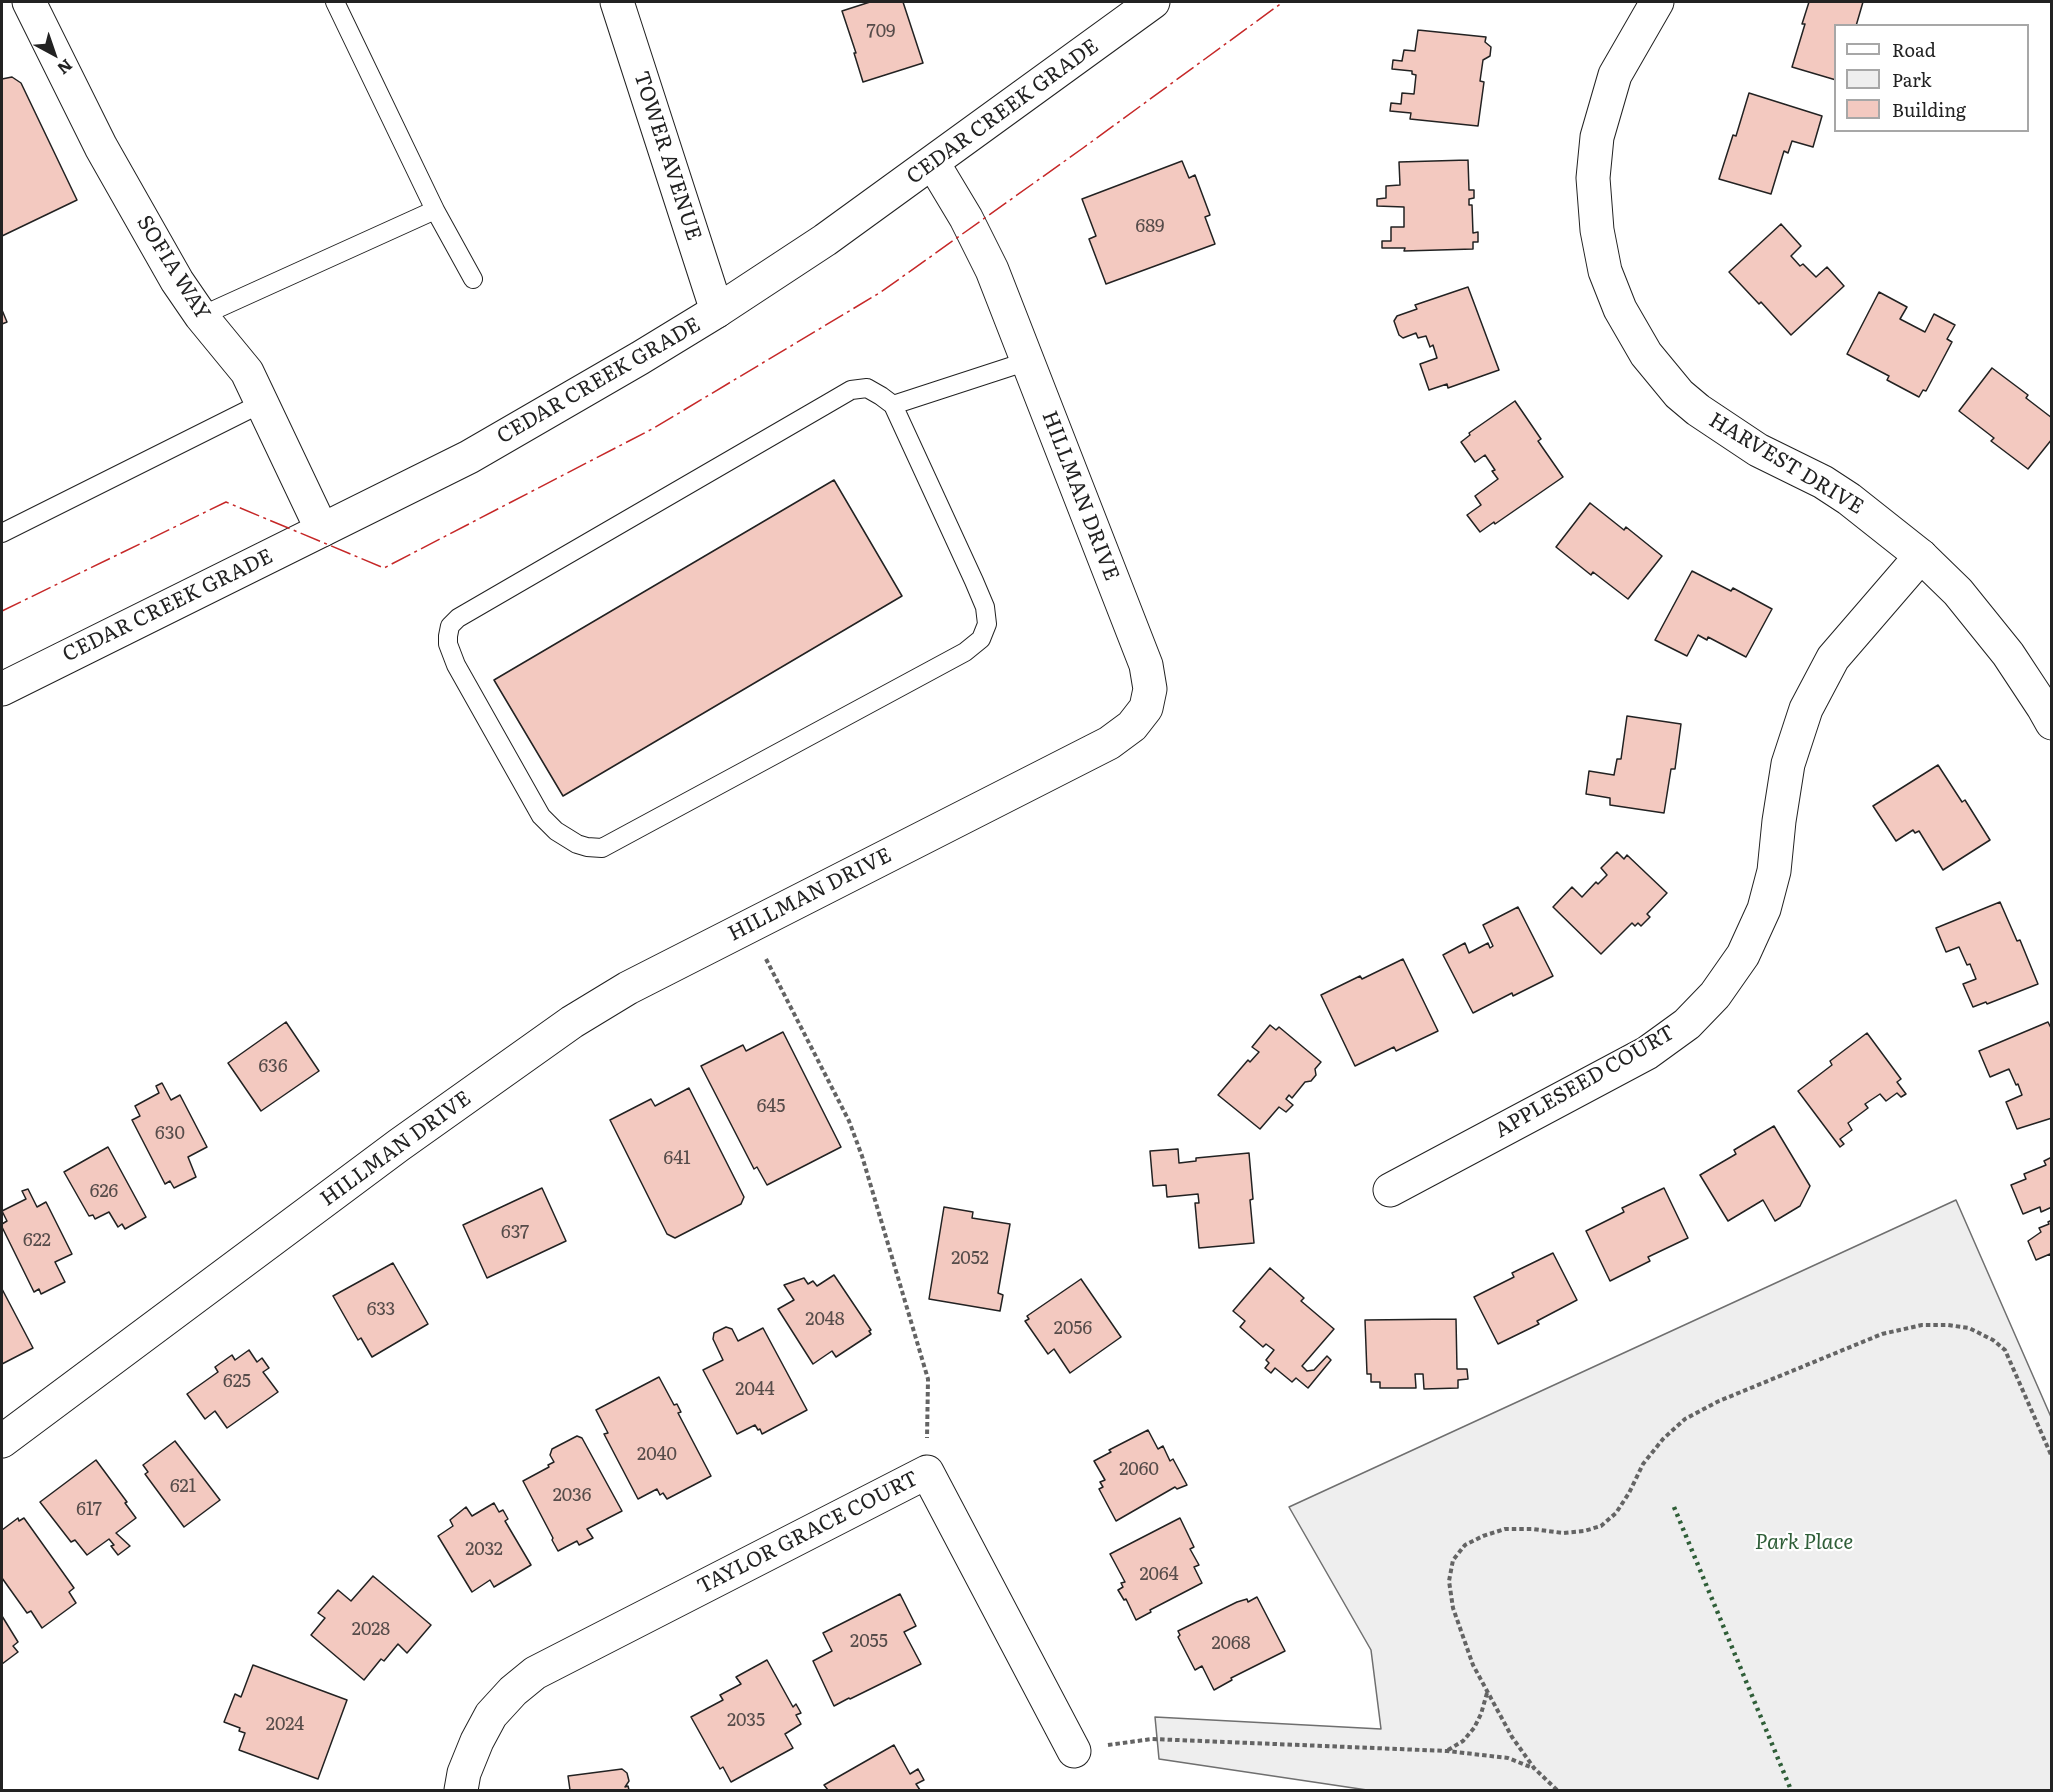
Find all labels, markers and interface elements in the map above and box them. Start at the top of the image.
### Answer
house number: 709 [867,21,895,43]
north arrow [24,24,84,84]
legend [1834,24,2029,132]
street label: CEDAR CREEK GRADE [902,34,1104,190]
text: Road [1892,36,1936,63]
text: N [53,54,78,81]
text: Park [1892,66,1931,93]
street label: TOWER AVENUE [628,68,706,244]
text: Building [1892,96,1966,123]
street label: SOFIA WAY [131,211,215,325]
house number: 689 [1136,216,1164,238]
street label: CEDAR CREEK GRADE [493,312,705,450]
street label: HILLMAN DRIVE [1036,408,1124,584]
street label: HARVEST DRIVE [1704,408,1868,520]
street label: CEDAR CREEK GRADE [59,544,277,668]
street label: HILLMAN DRIVE [724,843,896,947]
street label: APPLESEED COURT [1491,1020,1679,1144]
house number: 636 [258,1056,288,1078]
street label: HILLMAN DRIVE [316,1086,476,1212]
house number: 645 [757,1096,785,1118]
house number: 630 [155,1123,185,1145]
house number: 641 [664,1148,690,1170]
house number: 626 [90,1181,118,1203]
house number: 637 [501,1222,529,1244]
house number: 622 [23,1230,51,1252]
house number: 2052 [951,1248,989,1270]
house number: 633 [367,1299,395,1321]
house number: 2048 [805,1309,845,1331]
house number: 2056 [1054,1318,1092,1340]
house number: 625 [223,1371,251,1393]
house number: 2044 [735,1379,775,1401]
house number: 2040 [637,1444,677,1466]
house number: 2060 [1119,1459,1159,1481]
street label: TAYLOR GRACE COURT [693,1466,923,1600]
house number: 621 [170,1476,196,1498]
house number: 2036 [553,1485,591,1507]
house number: 617 [76,1499,102,1521]
park label: Park Place [1755,1530,1853,1556]
house number: 2032 [465,1539,503,1561]
house number: 2064 [1139,1564,1179,1586]
house number: 2028 [352,1619,390,1641]
house number: 2055 [850,1631,888,1653]
house number: 2068 [1211,1633,1251,1655]
house number: 2035 [727,1710,765,1732]
house number: 2024 [266,1714,304,1736]

